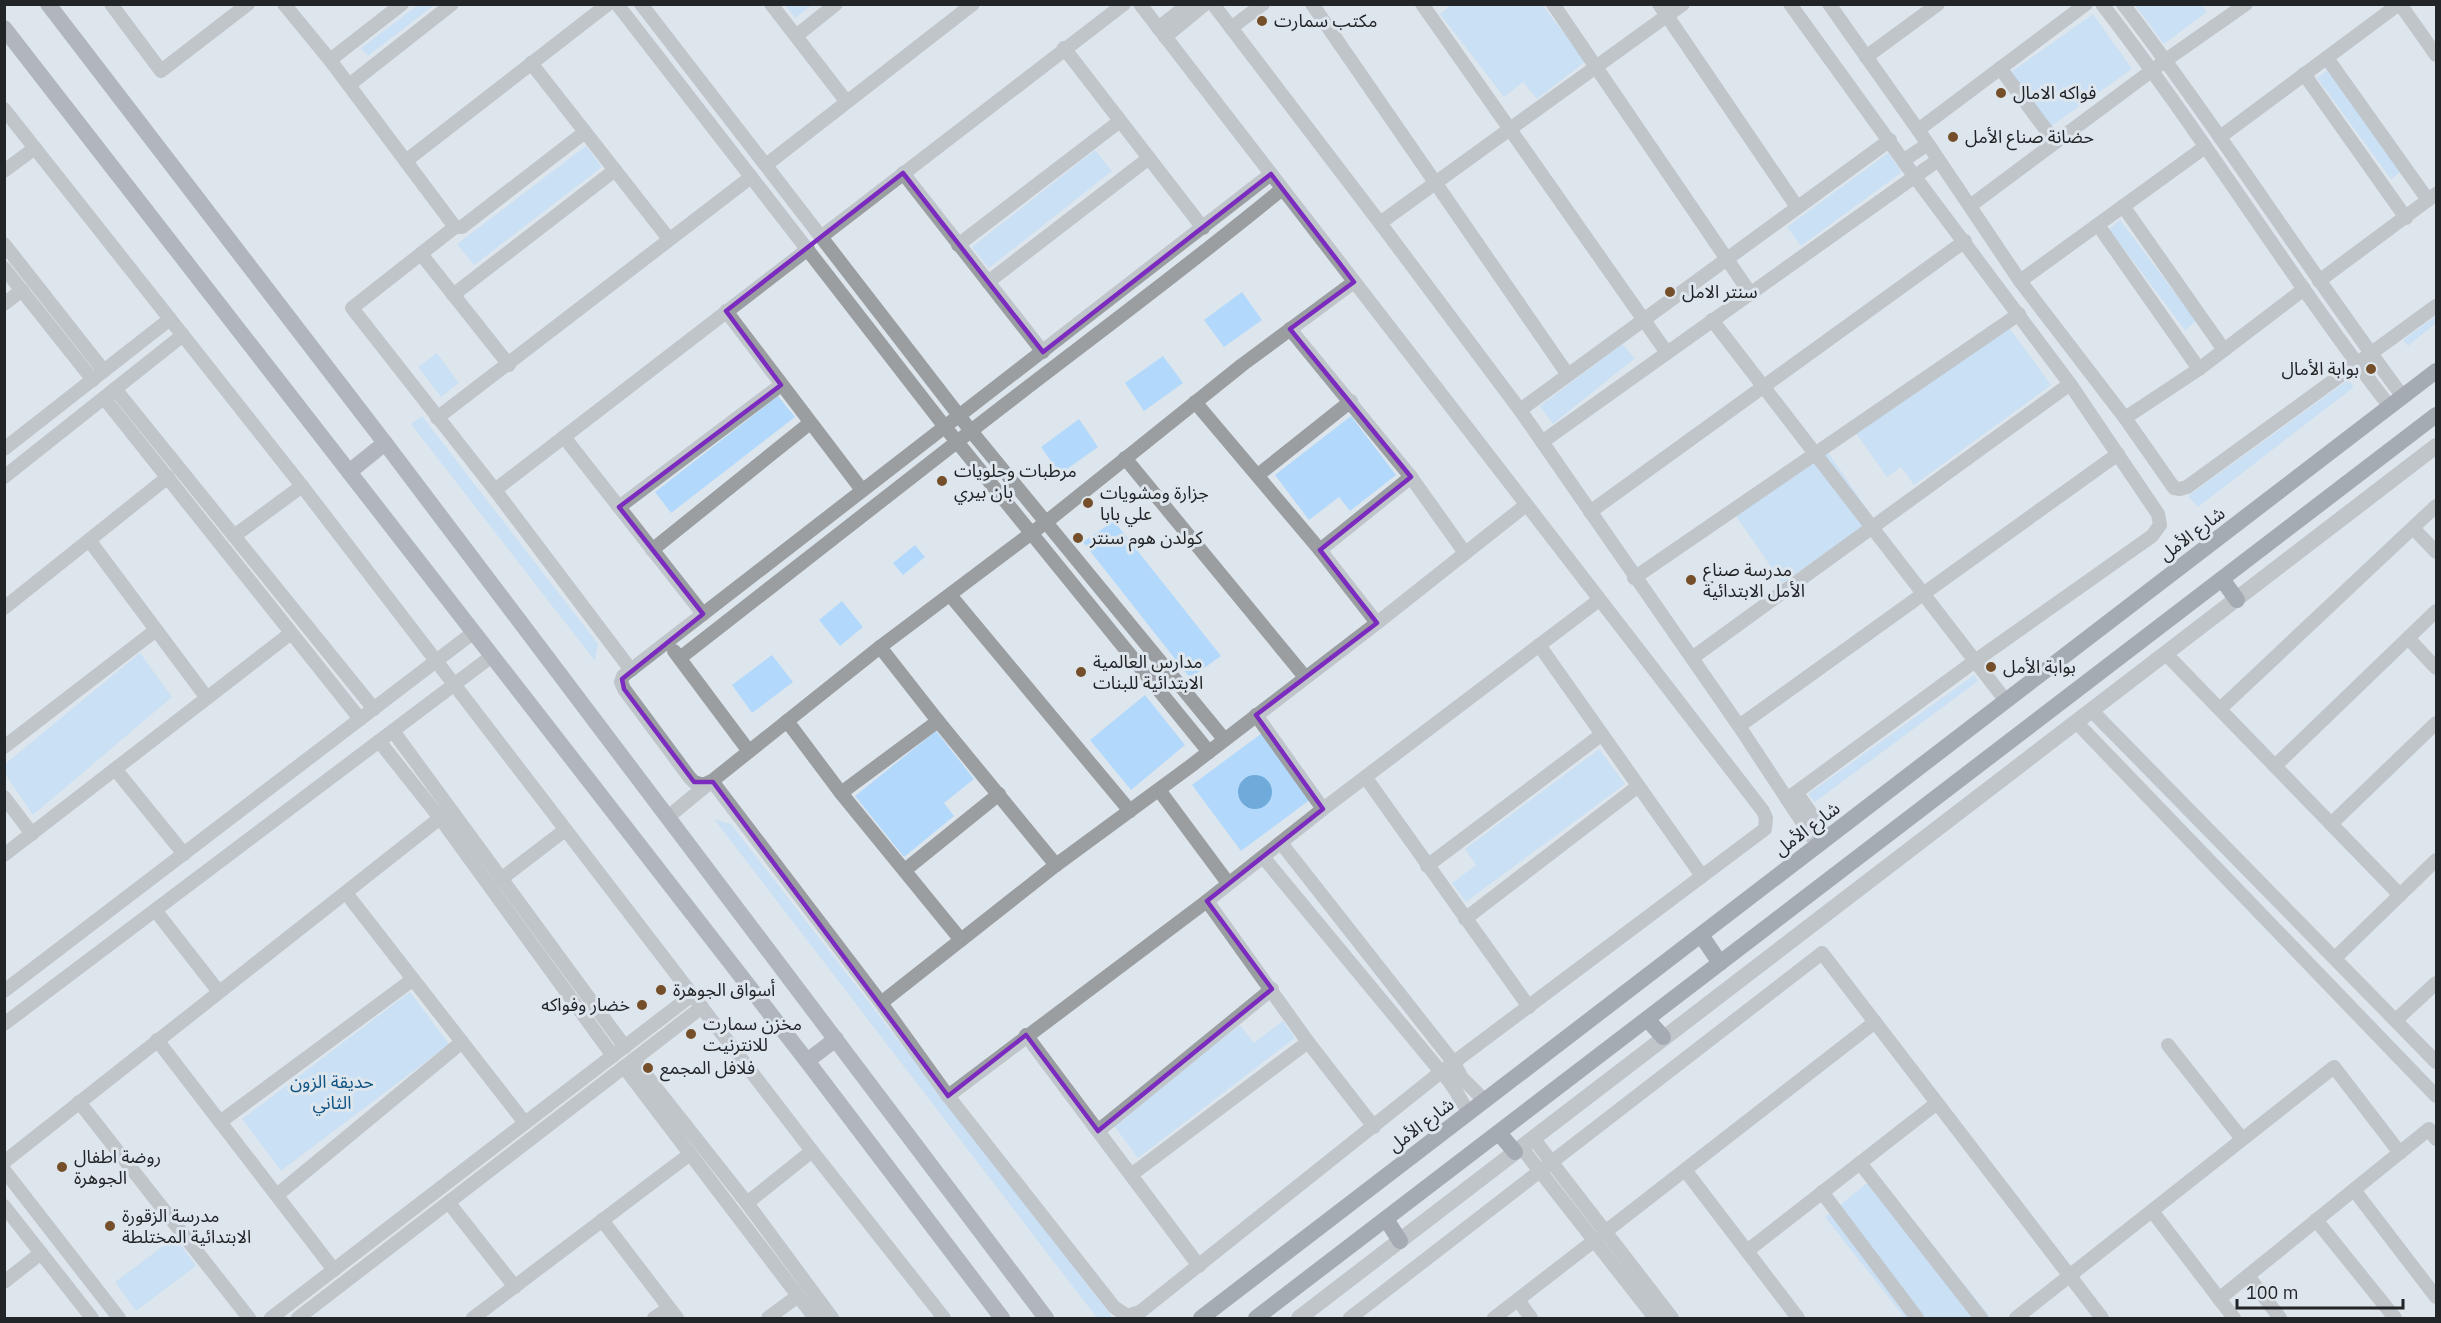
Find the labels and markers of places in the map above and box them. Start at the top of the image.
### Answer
place label: مكتب سمارت [1274,9,1377,32]
marker: مكتب سمارت [1255,14,1269,28]
place label: فواكه الامال [2013,81,2096,104]
marker: فواكه الامال [1994,86,2008,100]
place label: حضانة صناع الأمل [1965,125,2094,151]
marker: حضانة صناع الأمل [1946,130,1960,144]
place label: سنتر الامل [1682,280,1758,303]
marker: سنتر الامل [1663,285,1677,299]
place label: بوابة الأمال [2282,357,2359,380]
marker: بوابة الأمال [2364,362,2378,376]
place label: مرطبات وحلويات بان بيري [954,459,1077,505]
marker: مرطبات وحلويات بان بيري [935,474,949,488]
place label: جزارة ومشويات علي بابا [1100,481,1209,527]
marker: جزارة ومشويات علي بابا [1081,496,1095,510]
place label: كولدن هوم سنتر [1089,526,1203,552]
marker: كولدن هوم سنتر [1071,531,1085,545]
place label: مدرسة صناع الأمل الابتدائية [1703,558,1805,602]
marker: مدرسة صناع الأمل الابتدائية [1684,573,1698,587]
place label: مدارس العالمية الابتدائية للبنات [1093,650,1203,694]
place label: بوابة الأمل [2003,655,2076,678]
marker: بوابة الأمل [1984,660,1998,674]
marker: مدارس العالمية الابتدائية للبنات [1074,665,1088,679]
place label: أسواق الجوهرة [673,978,775,1001]
marker: أسواق الجوهرة [654,983,668,997]
place label: خضار وفواكه [541,993,630,1016]
marker: خضار وفواكه [635,998,649,1012]
place label: مخزن سمارت للانترنيت [703,1012,802,1056]
marker: مخزن سمارت للانترنيت [684,1027,698,1041]
place label: فلافل المجمع [660,1056,755,1082]
marker: فلافل المجمع [641,1061,655,1075]
place label: روضة اطفال الجوهرة [74,1145,161,1189]
marker: روضة اطفال الجوهرة [55,1160,69,1174]
place label: مدرسة الزقورة الابتدائية المختلطة [122,1204,251,1248]
marker: مدرسة الزقورة الابتدائية المختلطة [103,1219,117,1233]

